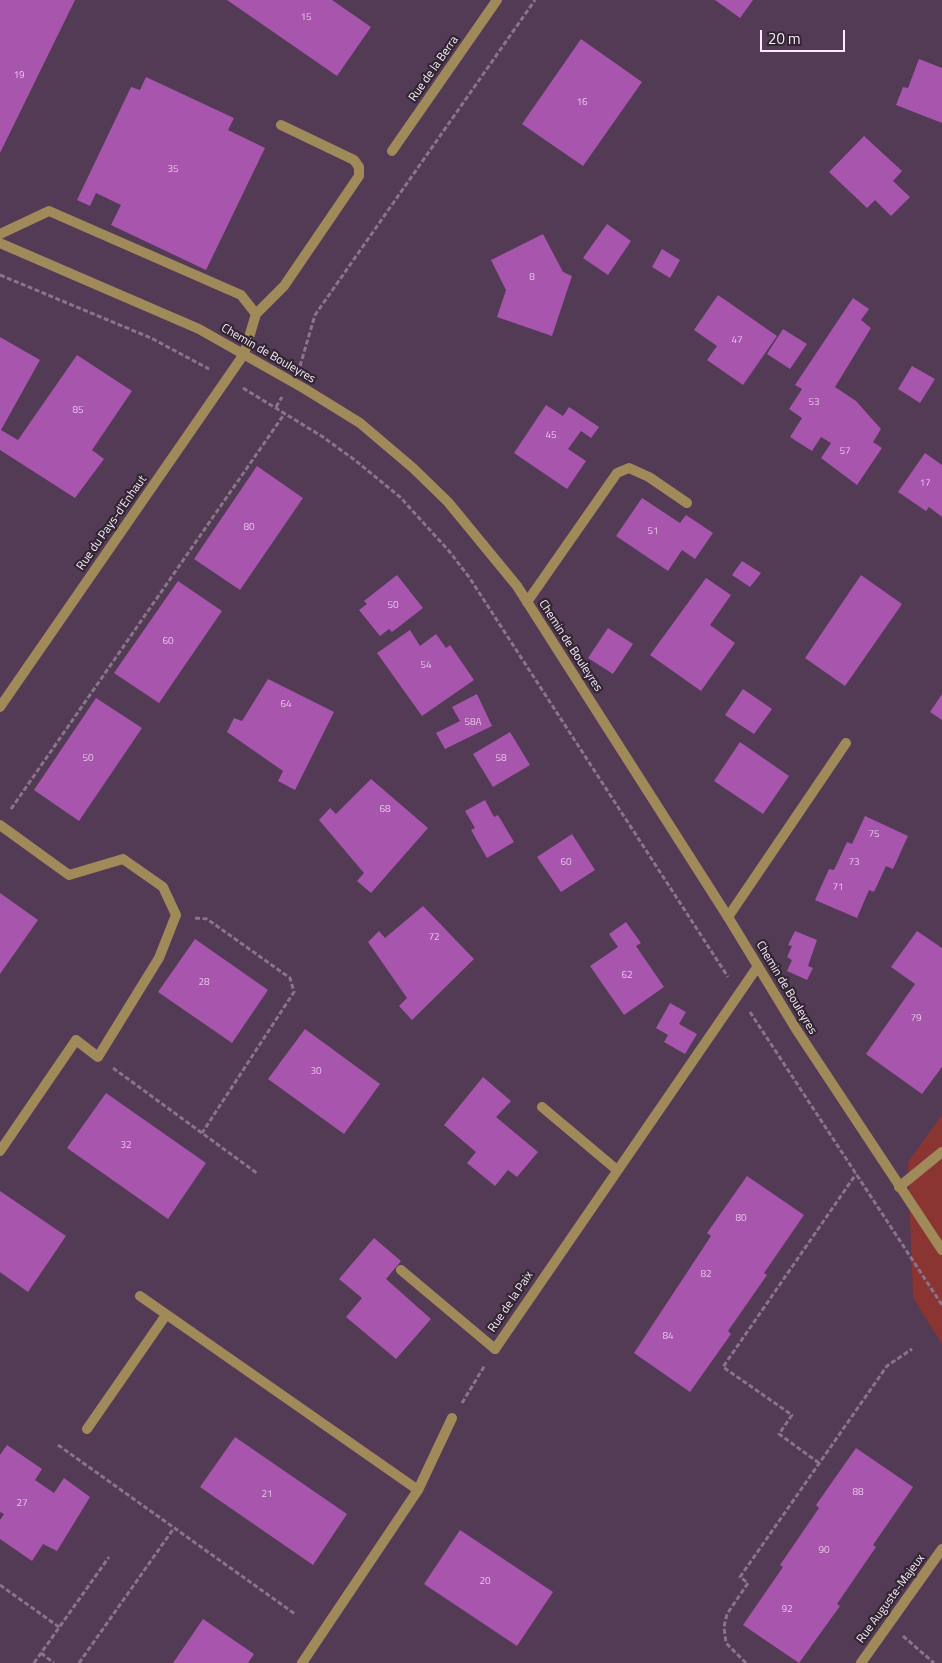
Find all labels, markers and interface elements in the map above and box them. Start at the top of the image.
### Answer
house number: 15 [300,12,312,24]
scale bar [762,20,847,52]
text: 20 m [768,27,801,50]
street label: Rue de la Berra [406,33,462,105]
house number: 19 [13,70,25,82]
house number: 16 [576,97,588,109]
house number: 35 [167,164,179,176]
house number: 8 [529,272,535,284]
street label: Chemin de Bouleyres [218,321,318,387]
house number: 47 [731,335,743,347]
house number: 53 [808,397,820,409]
house number: 85 [72,405,84,417]
house number: 45 [545,430,557,442]
house number: 57 [839,446,851,458]
street label: Rue du Pays-d'Enhaut [74,473,150,573]
house number: 17 [919,478,931,490]
house number: 80 [243,522,255,534]
house number: 51 [647,526,659,538]
street label: Chemin de Bouleyres [535,598,605,694]
house number: 50 [387,600,399,612]
house number: 60 [162,636,174,648]
house number: 54 [420,660,432,672]
house number: 64 [280,699,292,711]
house number: 58A [464,717,482,729]
house number: 50 [82,753,94,765]
house number: 58 [495,753,507,765]
house number: 68 [379,804,391,816]
house number: 75 [868,829,880,841]
house number: 60 [560,857,572,869]
house number: 73 [848,857,860,869]
house number: 71 [832,882,844,894]
house number: 72 [428,932,440,944]
street label: Chemin de Bouleyres [753,939,819,1037]
house number: 62 [621,970,633,982]
house number: 28 [198,977,210,989]
house number: 79 [910,1013,922,1025]
house number: 30 [310,1066,322,1078]
house number: 32 [120,1140,132,1152]
house number: 80 [735,1213,747,1225]
street label: Rue de la Paix [485,1269,537,1335]
house number: 82 [700,1269,712,1281]
house number: 84 [662,1331,674,1343]
house number: 88 [852,1487,864,1499]
house number: 21 [261,1489,273,1501]
house number: 27 [16,1498,28,1510]
house number: 90 [818,1545,830,1557]
street label: Rue Auguste-Majeux [854,1552,928,1646]
house number: 20 [479,1576,491,1588]
house number: 92 [781,1604,793,1616]

